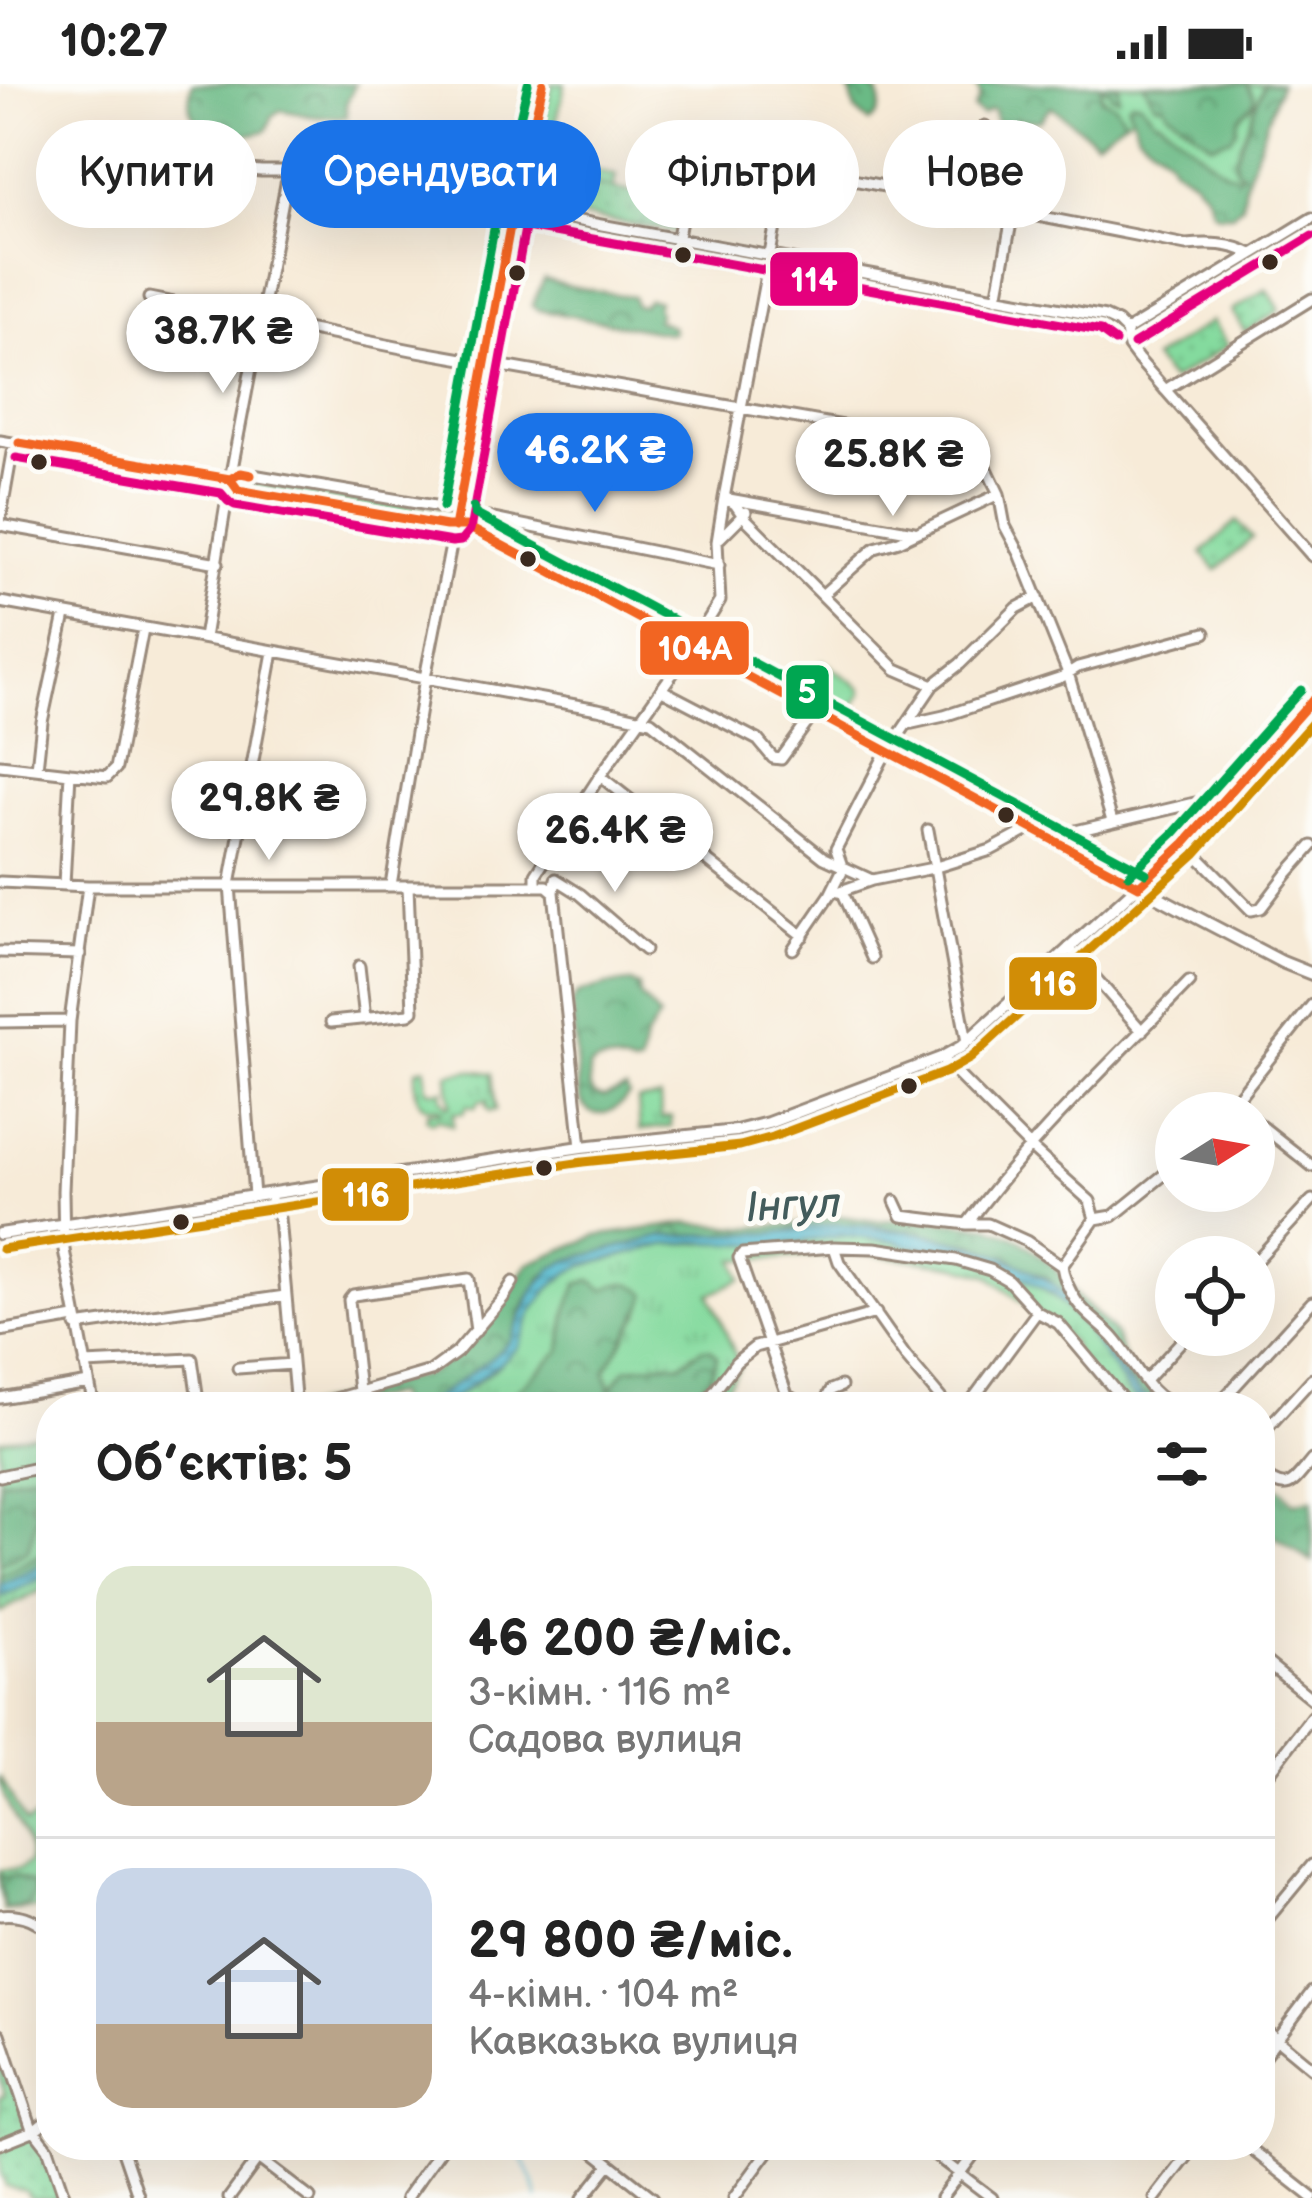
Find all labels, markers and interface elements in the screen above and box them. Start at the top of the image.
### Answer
text: 10:27 [60,15,168,70]
chip: Купити [36,120,257,228]
chip: Орендувати [281,120,601,228]
chip: Фільтри [625,120,859,228]
chip: Нове [883,120,1066,228]
unlabelled marker [672,244,694,266]
line badge: 114 [768,250,860,308]
unlabelled marker [1259,251,1281,273]
text: 114 [790,261,838,301]
unlabelled marker [506,262,528,284]
pin: 38.7K ₴ [112,294,334,396]
text: 38.7K ₴ [153,309,293,356]
pin: 46.2K ₴ [484,413,706,515]
pin: 25.8K ₴ [782,417,1004,519]
text: 46.2K ₴ [524,428,666,475]
text: 25.8K ₴ [823,432,963,479]
unlabelled marker [28,451,50,473]
unlabelled marker [517,548,539,570]
line badge: 104А [638,619,751,677]
text: 104А [658,630,733,670]
line badge: 5 [784,663,831,721]
text: 5 [797,673,817,713]
pin: 29.8K ₴ [158,761,380,863]
text: 29.8K ₴ [198,776,340,823]
pin: 26.4K ₴ [504,793,726,895]
unlabelled marker [995,804,1017,826]
text: 26.4K ₴ [544,808,686,855]
line badge: 116 [1007,955,1099,1012]
text: 116 [1029,965,1077,1005]
unlabelled marker [898,1075,920,1097]
north arrow [1155,1092,1275,1212]
map controls [1155,1092,1275,1356]
unlabelled marker [533,1157,555,1179]
line badge: 116 [320,1166,411,1223]
text: 116 [342,1176,390,1216]
water label: Інгул [744,1179,842,1234]
unlabelled marker [170,1211,192,1233]
button: locate [1155,1236,1275,1356]
icon: filters [1149,1431,1215,1497]
text: Об’єктів: 5 [96,1434,352,1495]
text: 46 200 ₴/міс. [468,1609,792,1670]
icon: home [192,1614,336,1758]
text: 3-кімн. · 116 m² [468,1670,731,1717]
text: Садова вулиця [468,1717,742,1764]
text: 29 800 ₴/міс. [468,1911,793,1972]
icon: home [192,1916,336,2060]
text: 4-кімн. · 104 m² [468,1972,739,2019]
text: Кавказька вулиця [468,2019,798,2066]

